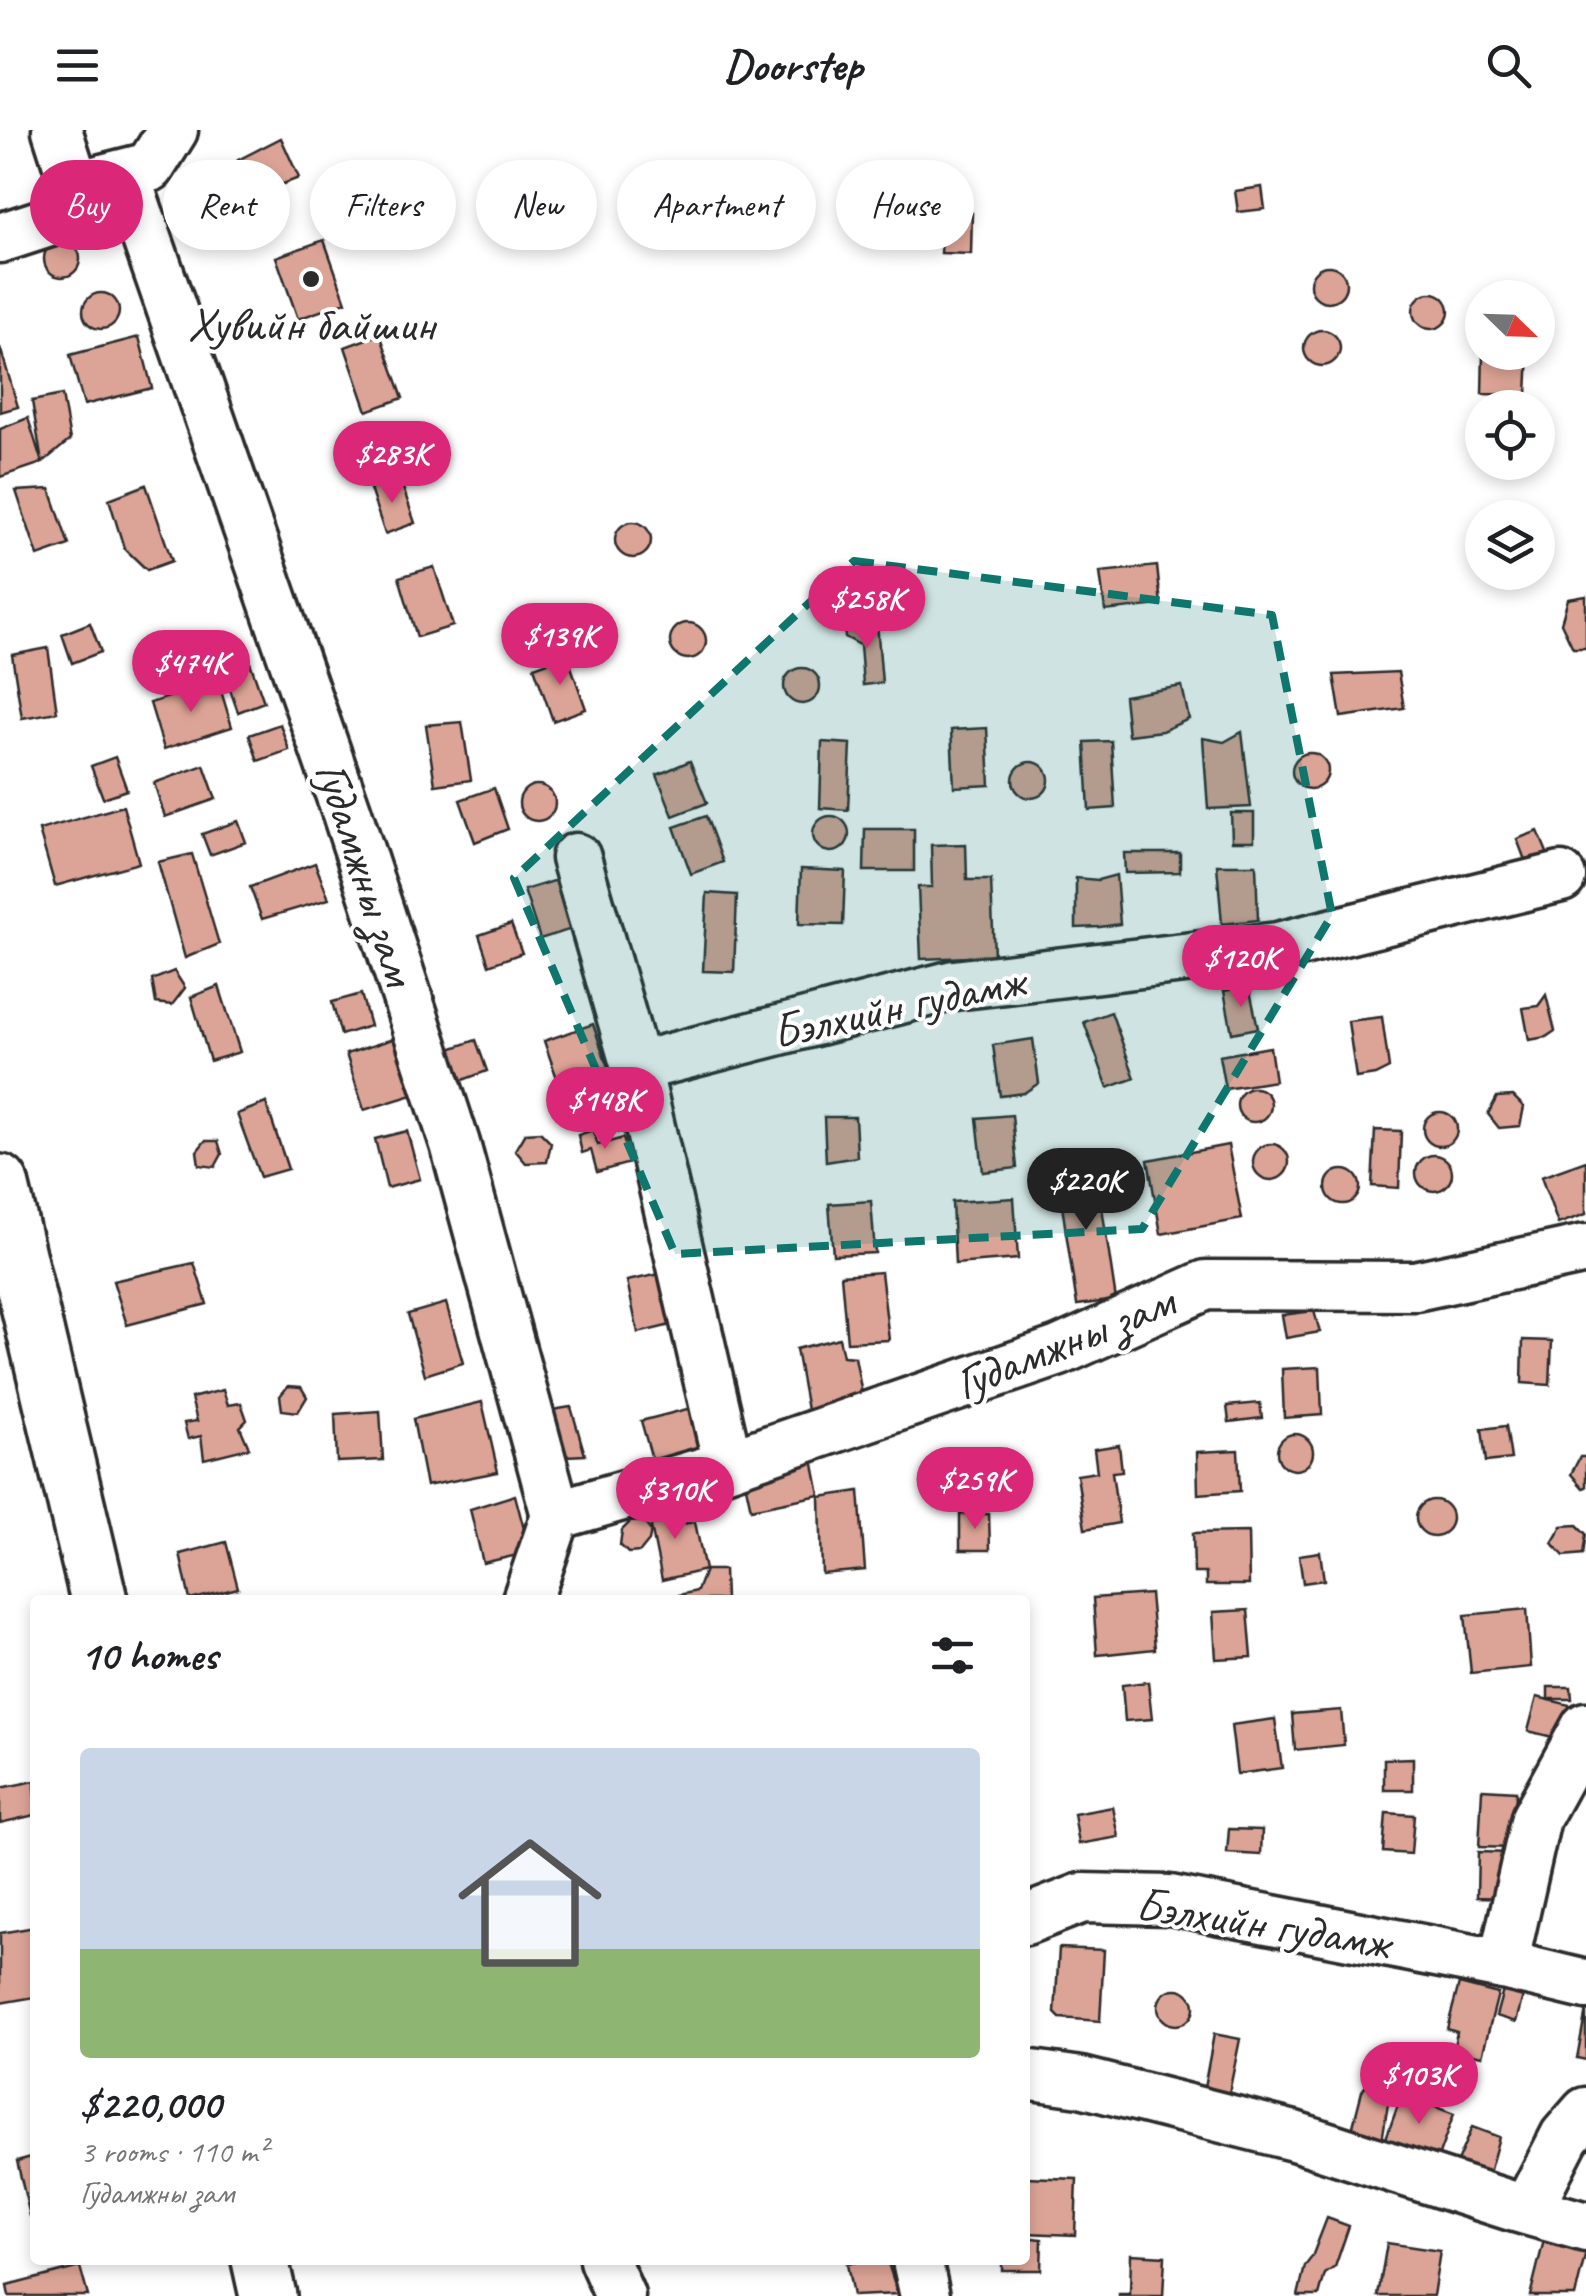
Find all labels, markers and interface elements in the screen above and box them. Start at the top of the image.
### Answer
text: Doorstep [724,37,862,94]
icon: menu [50,38,105,93]
icon: search [1481,38,1536,93]
chip: Buy [30,160,143,250]
chip: Rent [163,160,290,250]
chip: Filters [310,160,456,250]
chip: New [476,160,597,250]
chip: Apartment [617,160,816,250]
chip: House [836,160,974,250]
marker: Хувийн байшин [300,268,322,290]
north arrow [1465,280,1555,370]
map controls [1465,280,1555,590]
place label: Хувийн байшин [187,294,437,354]
button: locate [1465,390,1555,480]
pin: $283K [322,421,462,506]
text: $283K [355,433,429,474]
button: layers [1465,500,1555,590]
pin: $258K [797,566,937,651]
text: $258K [830,578,904,619]
pin: $139K [490,603,630,688]
text: $139K [523,615,597,656]
pin: $474K [121,630,261,715]
text: $474K [154,642,228,683]
street label: Гудамжны зам [302,754,431,995]
pin: $120K [1171,925,1311,1010]
text: $120K [1204,937,1278,978]
street label: Бэлхийн гудамж [766,949,1034,1062]
pin: $148K [535,1067,675,1152]
text: $148K [568,1079,642,1120]
pin: $220K [1016,1148,1156,1233]
text: $220K [1049,1160,1123,1201]
street label: Гудамжны зам [946,1270,1185,1413]
pin: $259K [905,1447,1045,1532]
pin: $310K [605,1457,745,1542]
text: $259K [939,1459,1011,1500]
text: $310K [638,1469,712,1510]
icon: filters [925,1628,980,1683]
text: 10 homes [80,1629,217,1682]
icon: home [440,1813,620,1993]
street label: Бэлхийн гудамж [1132,1873,1399,1973]
pin: $103K [1349,2042,1489,2127]
text: $103K [1382,2054,1456,2095]
text: $220,000 [80,2078,221,2131]
text: 3 rooms · 110 m² [80,2131,267,2172]
text: Гудамжны зам [80,2172,234,2213]

